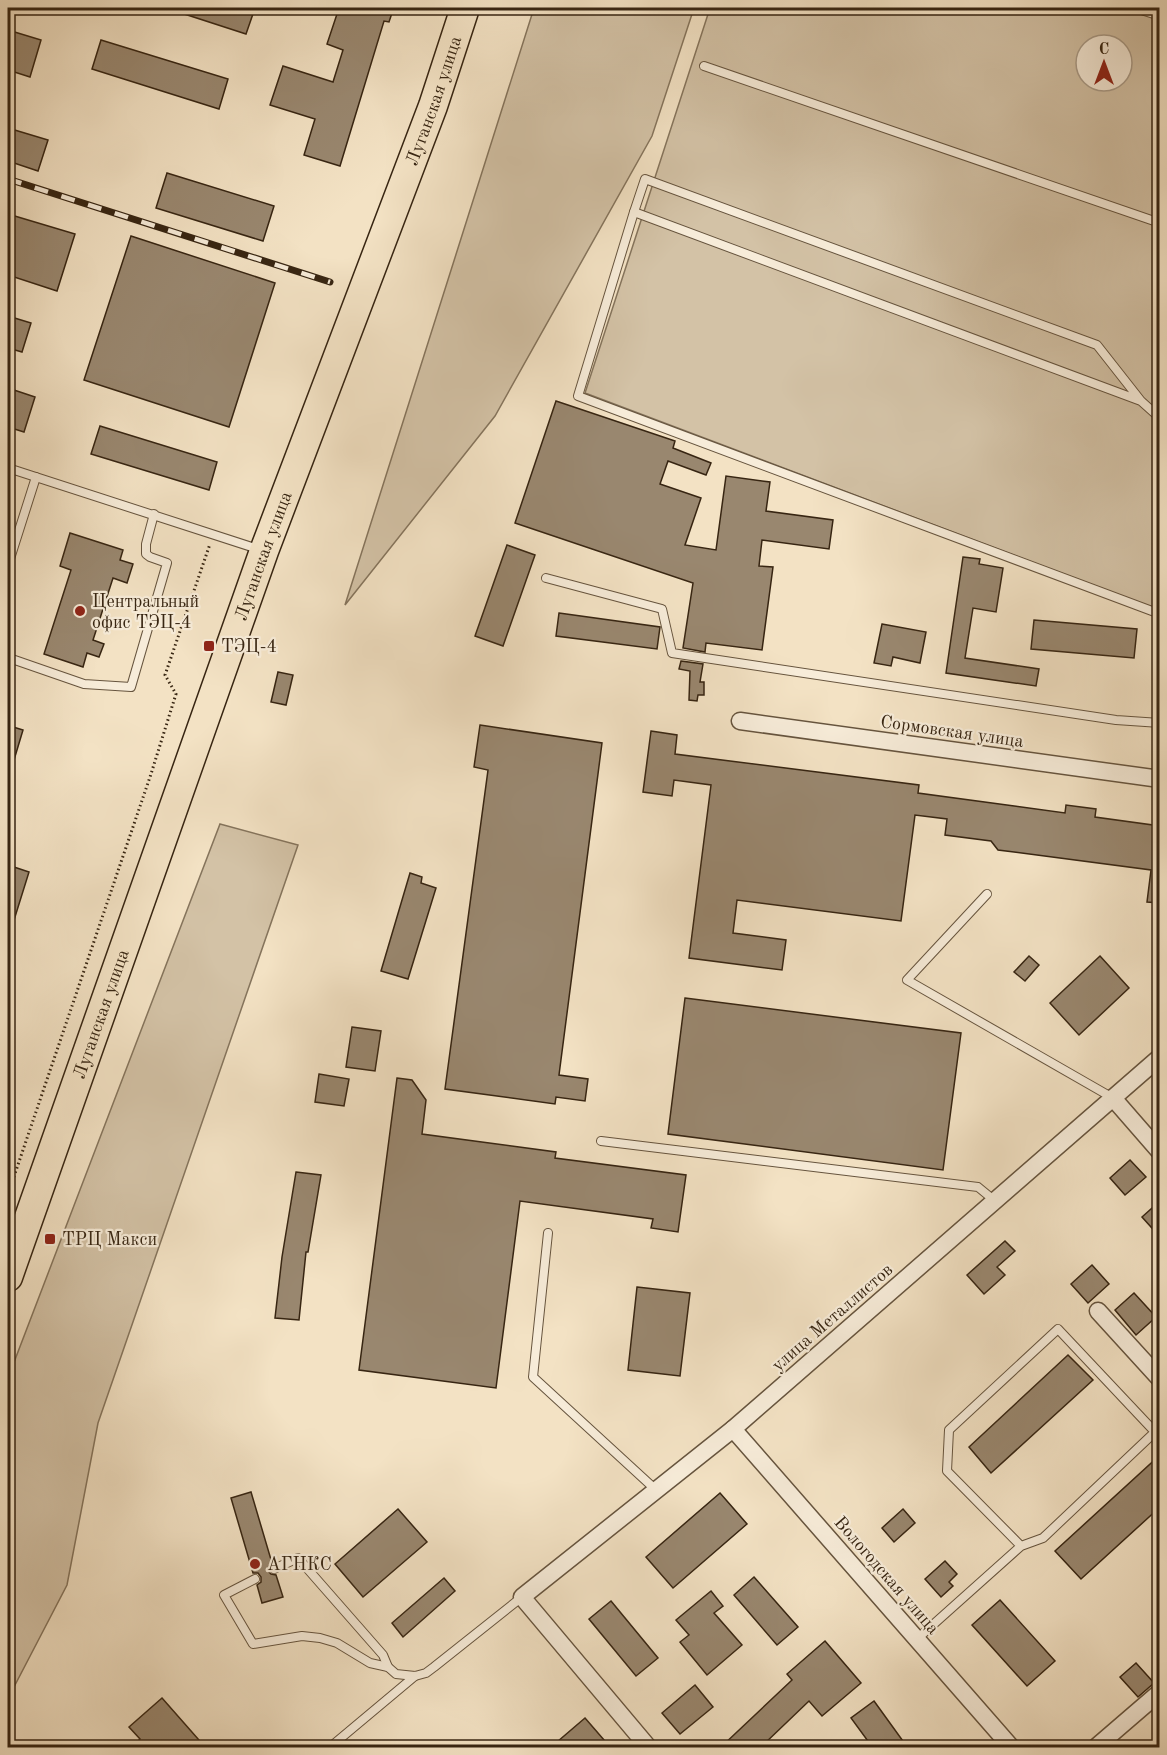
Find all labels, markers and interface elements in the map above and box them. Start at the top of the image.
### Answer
north arrow [1074,33,1134,93]
street label: Луганская улица [403,34,465,168]
text: С [1099,42,1109,58]
street label: Луганская улица [232,489,296,623]
place label: Центральный офис ТЭЦ-4 [92,593,199,633]
marker: Центральный офис ТЭЦ-4 [73,604,87,618]
place label: ТЭЦ-4 [221,638,277,656]
marker: ТЭЦ-4 [202,639,216,653]
street label: Сормовская улица [879,713,1025,751]
street label: Луганская улица [71,947,133,1081]
place label: ТРЦ Макси [62,1231,157,1249]
marker: ТРЦ Макси [43,1232,57,1246]
street label: улица Металлистов [769,1261,897,1375]
street label: Вологодская улица [830,1513,942,1638]
place label: АГНКС [267,1556,332,1574]
marker: АГНКС [248,1557,262,1571]

